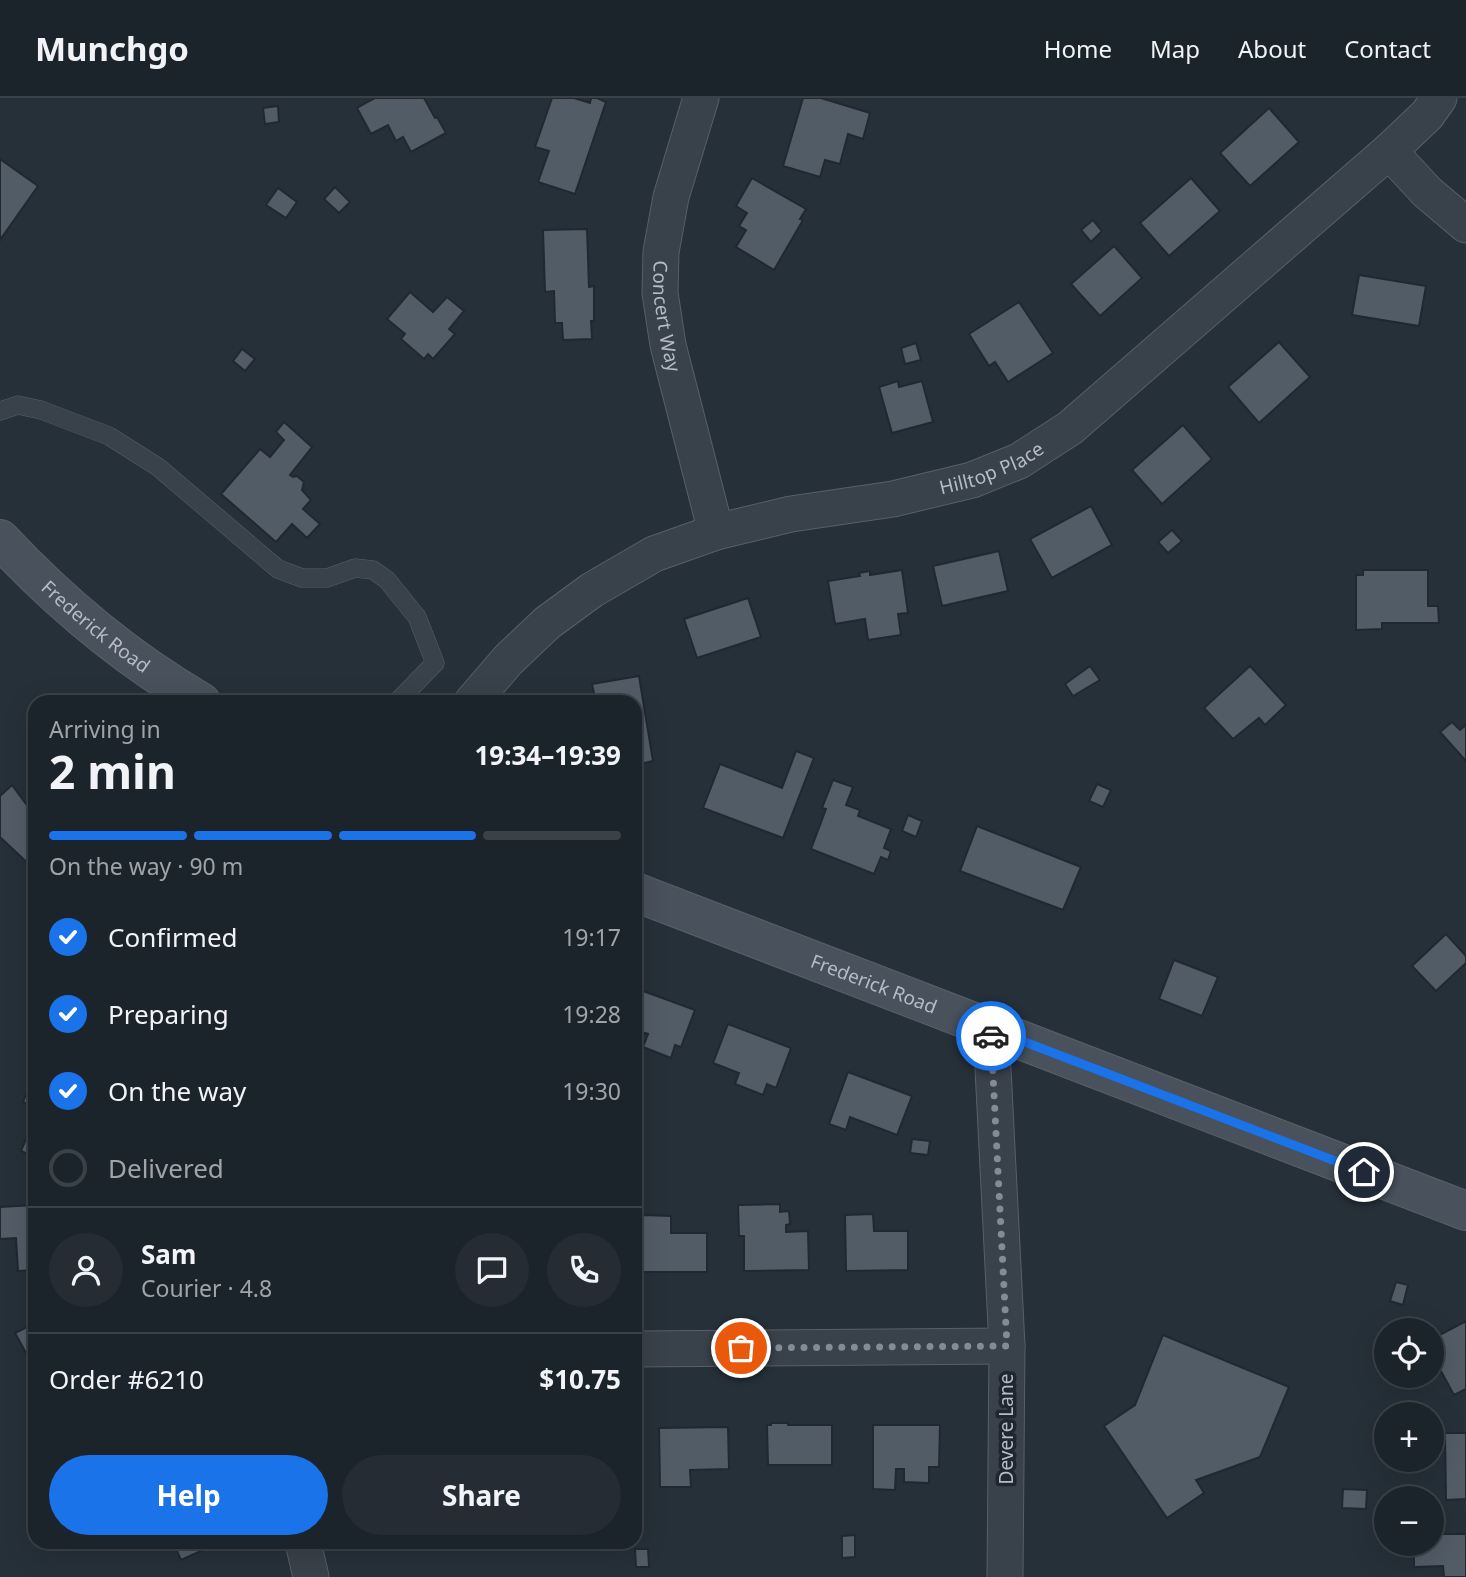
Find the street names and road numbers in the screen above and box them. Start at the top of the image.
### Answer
street label: Concert Way [647,260,687,375]
street label: Hilltop Place [937,436,1049,500]
street label: Frederick Road [36,574,155,679]
street label: Frederick Road [807,948,941,1020]
street label: Devere Lane [993,1374,1019,1484]

